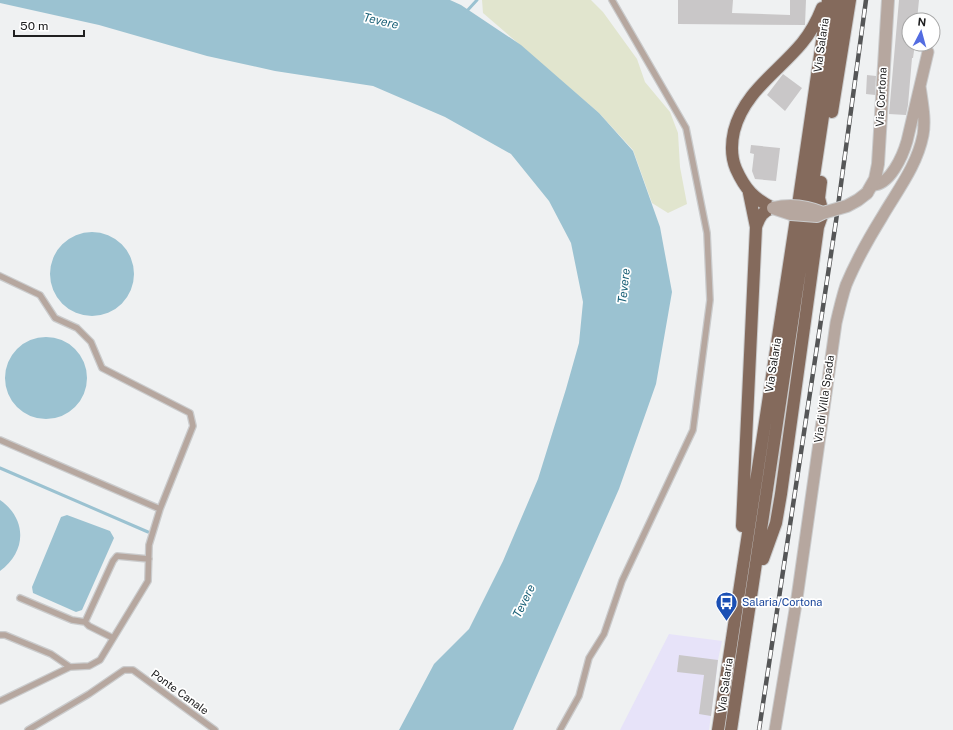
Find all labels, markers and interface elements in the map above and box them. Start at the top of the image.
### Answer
water label: Tevere [362,10,400,32]
scale bar [14,12,84,38]
north arrow [901,12,941,52]
text: N [917,16,927,28]
street label: Via Salaria [811,17,831,73]
text: 50 m [20,19,48,33]
street label: Via Cortona [873,67,889,127]
water label: Tevere [615,267,633,304]
street label: Via Salaria [763,337,783,393]
street label: Via di Villa Spada [812,354,836,444]
water label: Tevere [510,582,538,620]
bus stop icon: Salaria/Cortona [713,589,739,622]
place label: Salaria/Cortona [742,596,822,608]
street label: Via Salaria [715,657,735,713]
street label: Ponte Canale [149,667,211,717]

